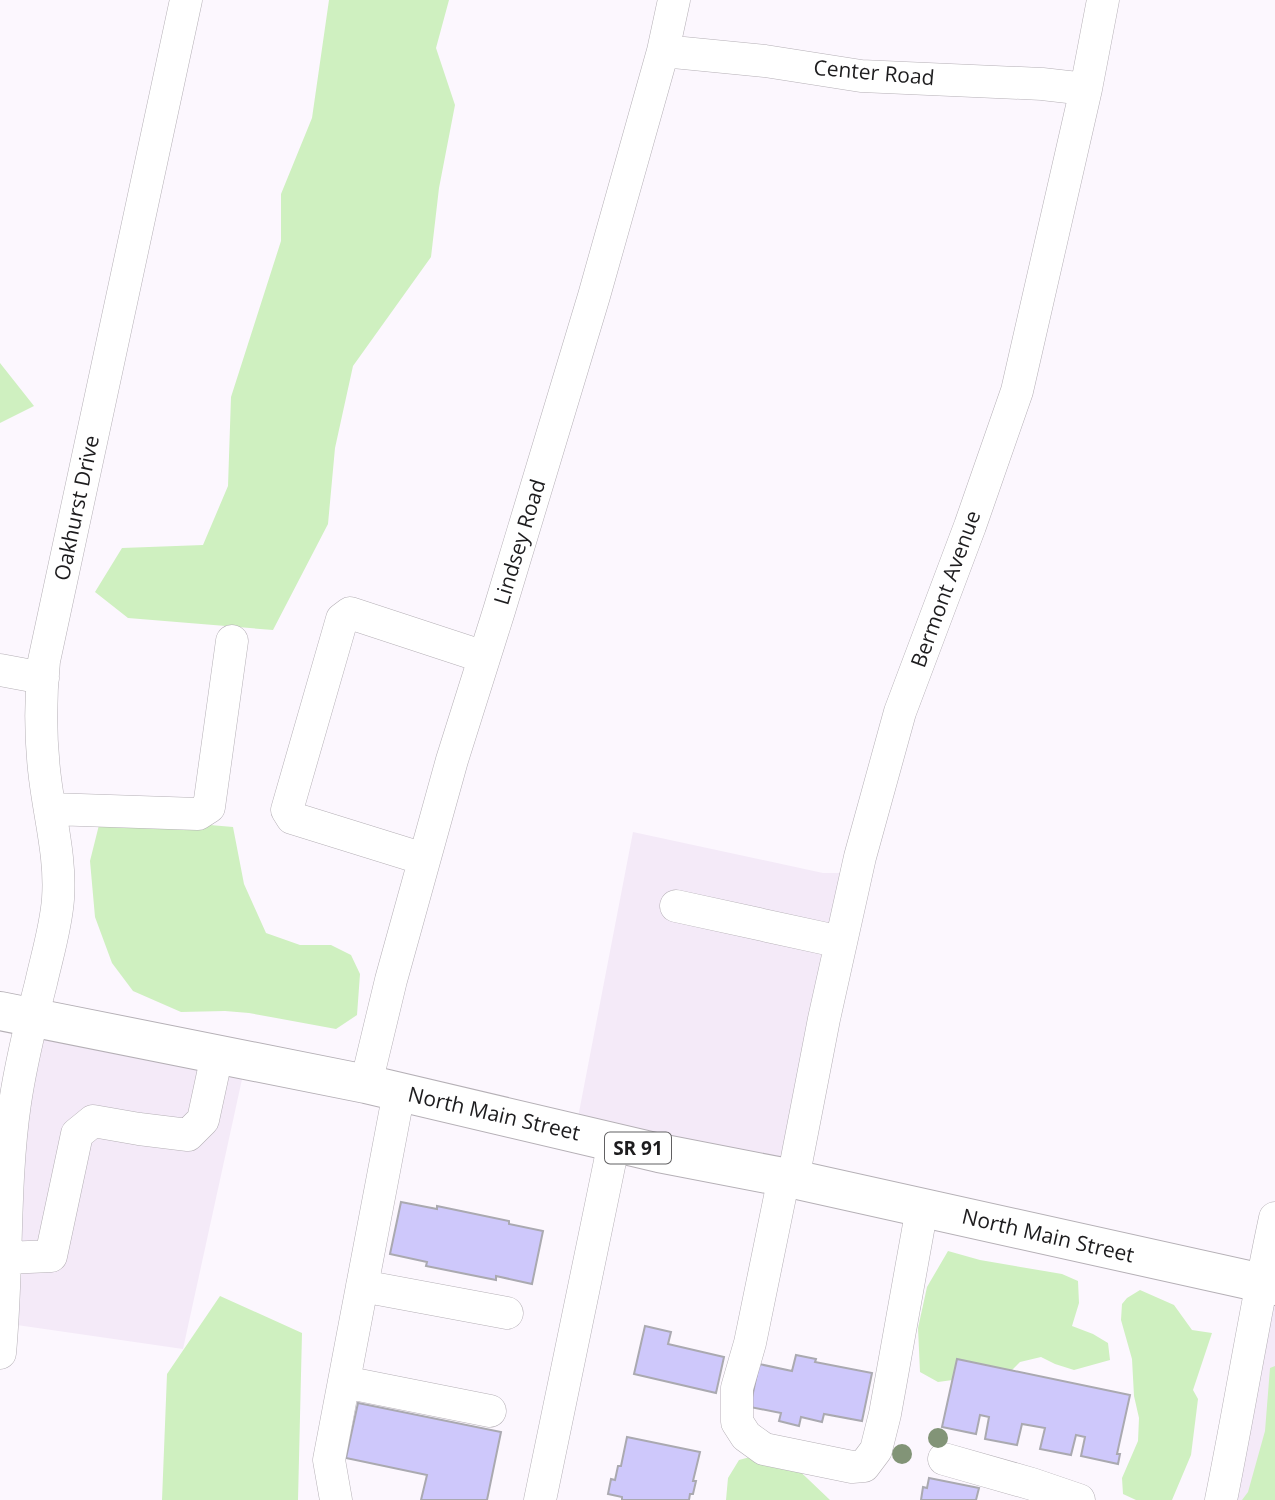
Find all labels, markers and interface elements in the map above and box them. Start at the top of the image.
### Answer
street label: Center Road [812,53,936,91]
street label: Oakhurst Drive [47,433,105,583]
street label: Lindsey Road [487,476,551,608]
street label: Bermont Avenue [904,506,986,671]
street label: North Main Street [405,1080,583,1146]
road number: SR 91 [605,1132,671,1164]
street label: North Main Street [959,1202,1137,1268]

